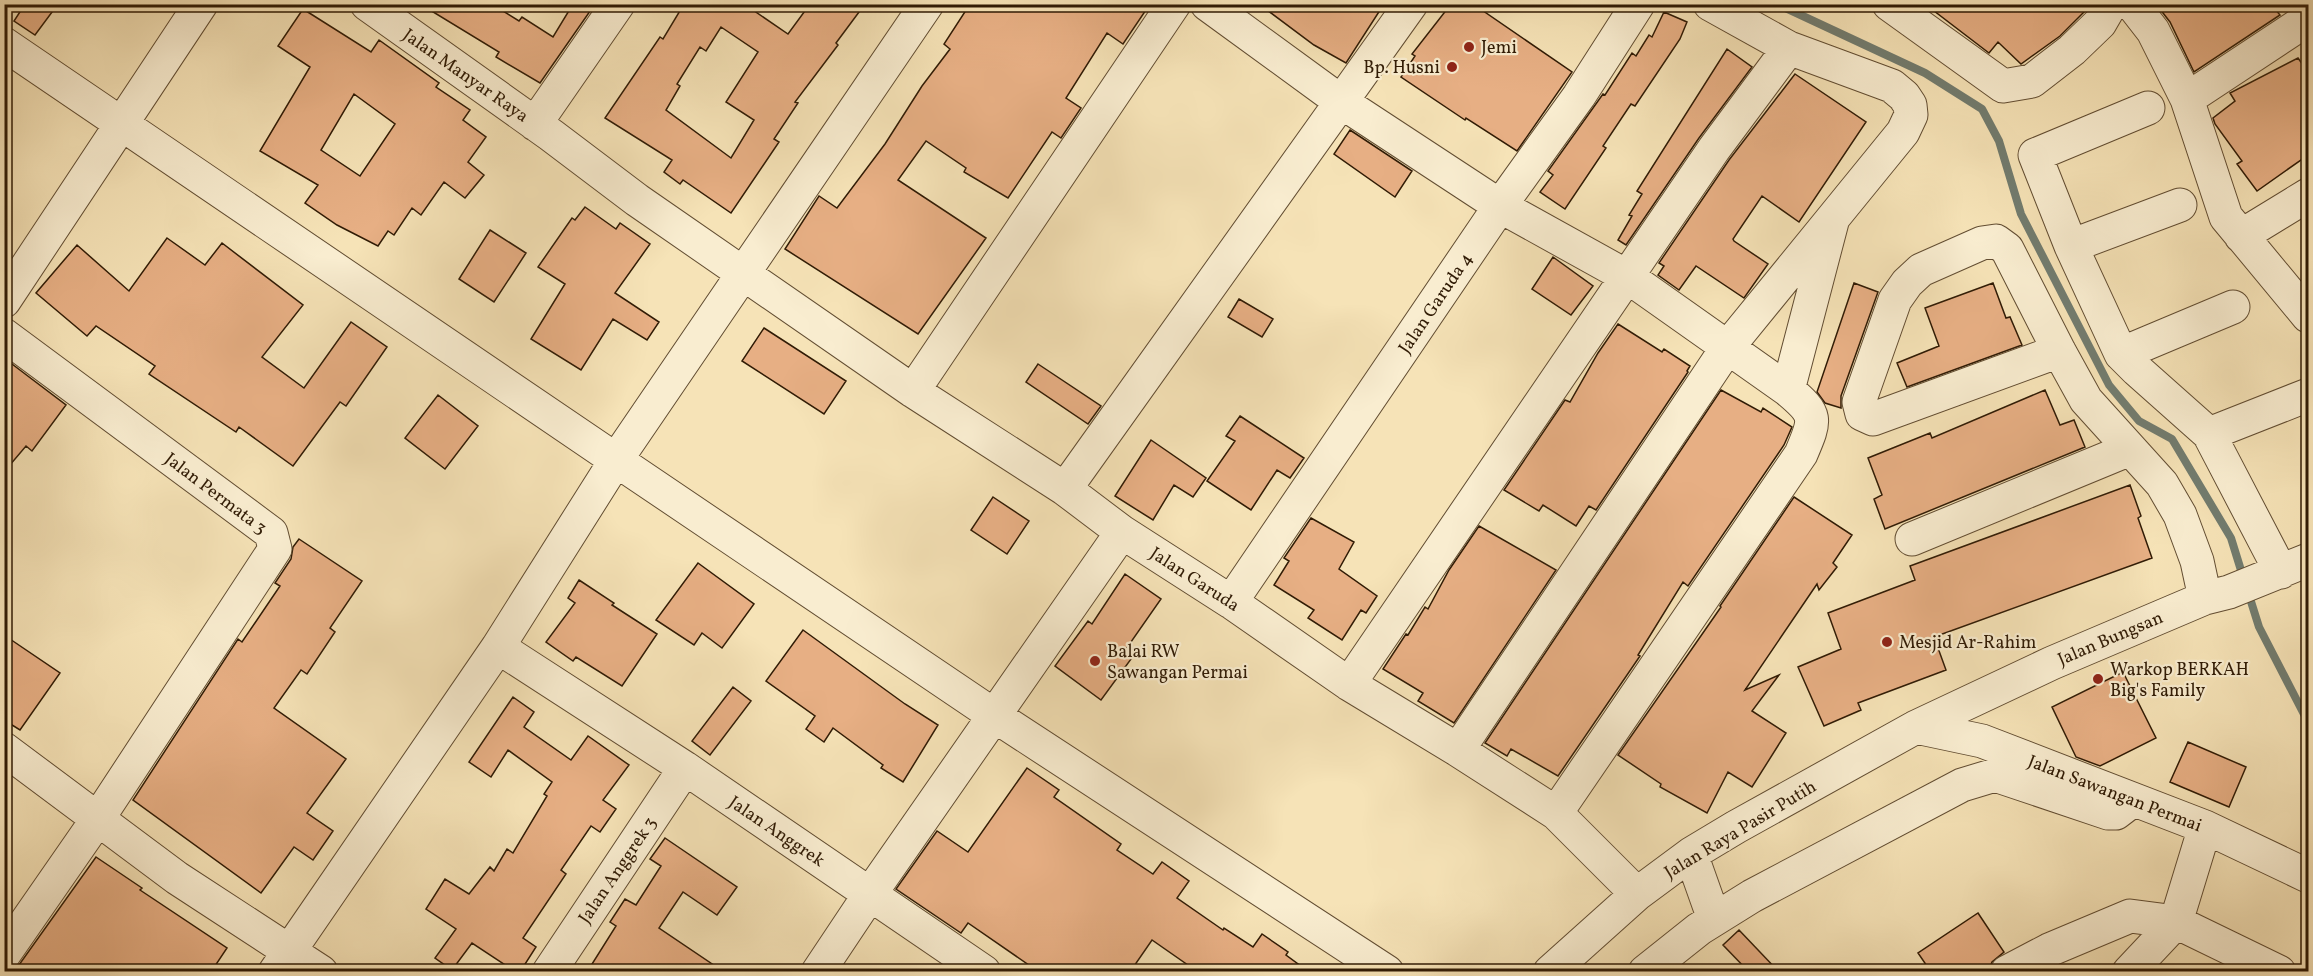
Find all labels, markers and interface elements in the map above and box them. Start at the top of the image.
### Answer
street label: Jalan Manyar Raya [397,23,533,129]
place label: Jemi [1481,36,1517,61]
marker: Jemi [1462,40,1476,54]
place label: Bp. Husni [1363,56,1440,81]
marker: Bp. Husni [1445,60,1459,74]
street label: Jalan Garuda 4 [1393,248,1479,359]
street label: Jalan Permata 3 [159,447,272,541]
street label: Jalan Garuda [1144,542,1244,619]
street label: Jalan Bungsan [2054,606,2167,673]
place label: Mesjid Ar-Rahim [1899,631,2037,656]
marker: Mesjid Ar-Rahim [1880,635,1894,649]
place label: Balai RW Sawangan Permai [1107,640,1248,686]
marker: Balai RW Sawangan Permai [1088,654,1102,668]
place label: Warkop BERKAH Big's Family [2110,658,2249,704]
marker: Warkop BERKAH Big's Family [2091,672,2105,686]
street label: Jalan Sawangan Permai [2024,750,2205,839]
street label: Jalan Raya Pasir Putih [1660,775,1822,886]
street label: Jalan Anggrek [723,791,829,874]
street label: Jalan Anggrek 3 [573,812,663,929]

